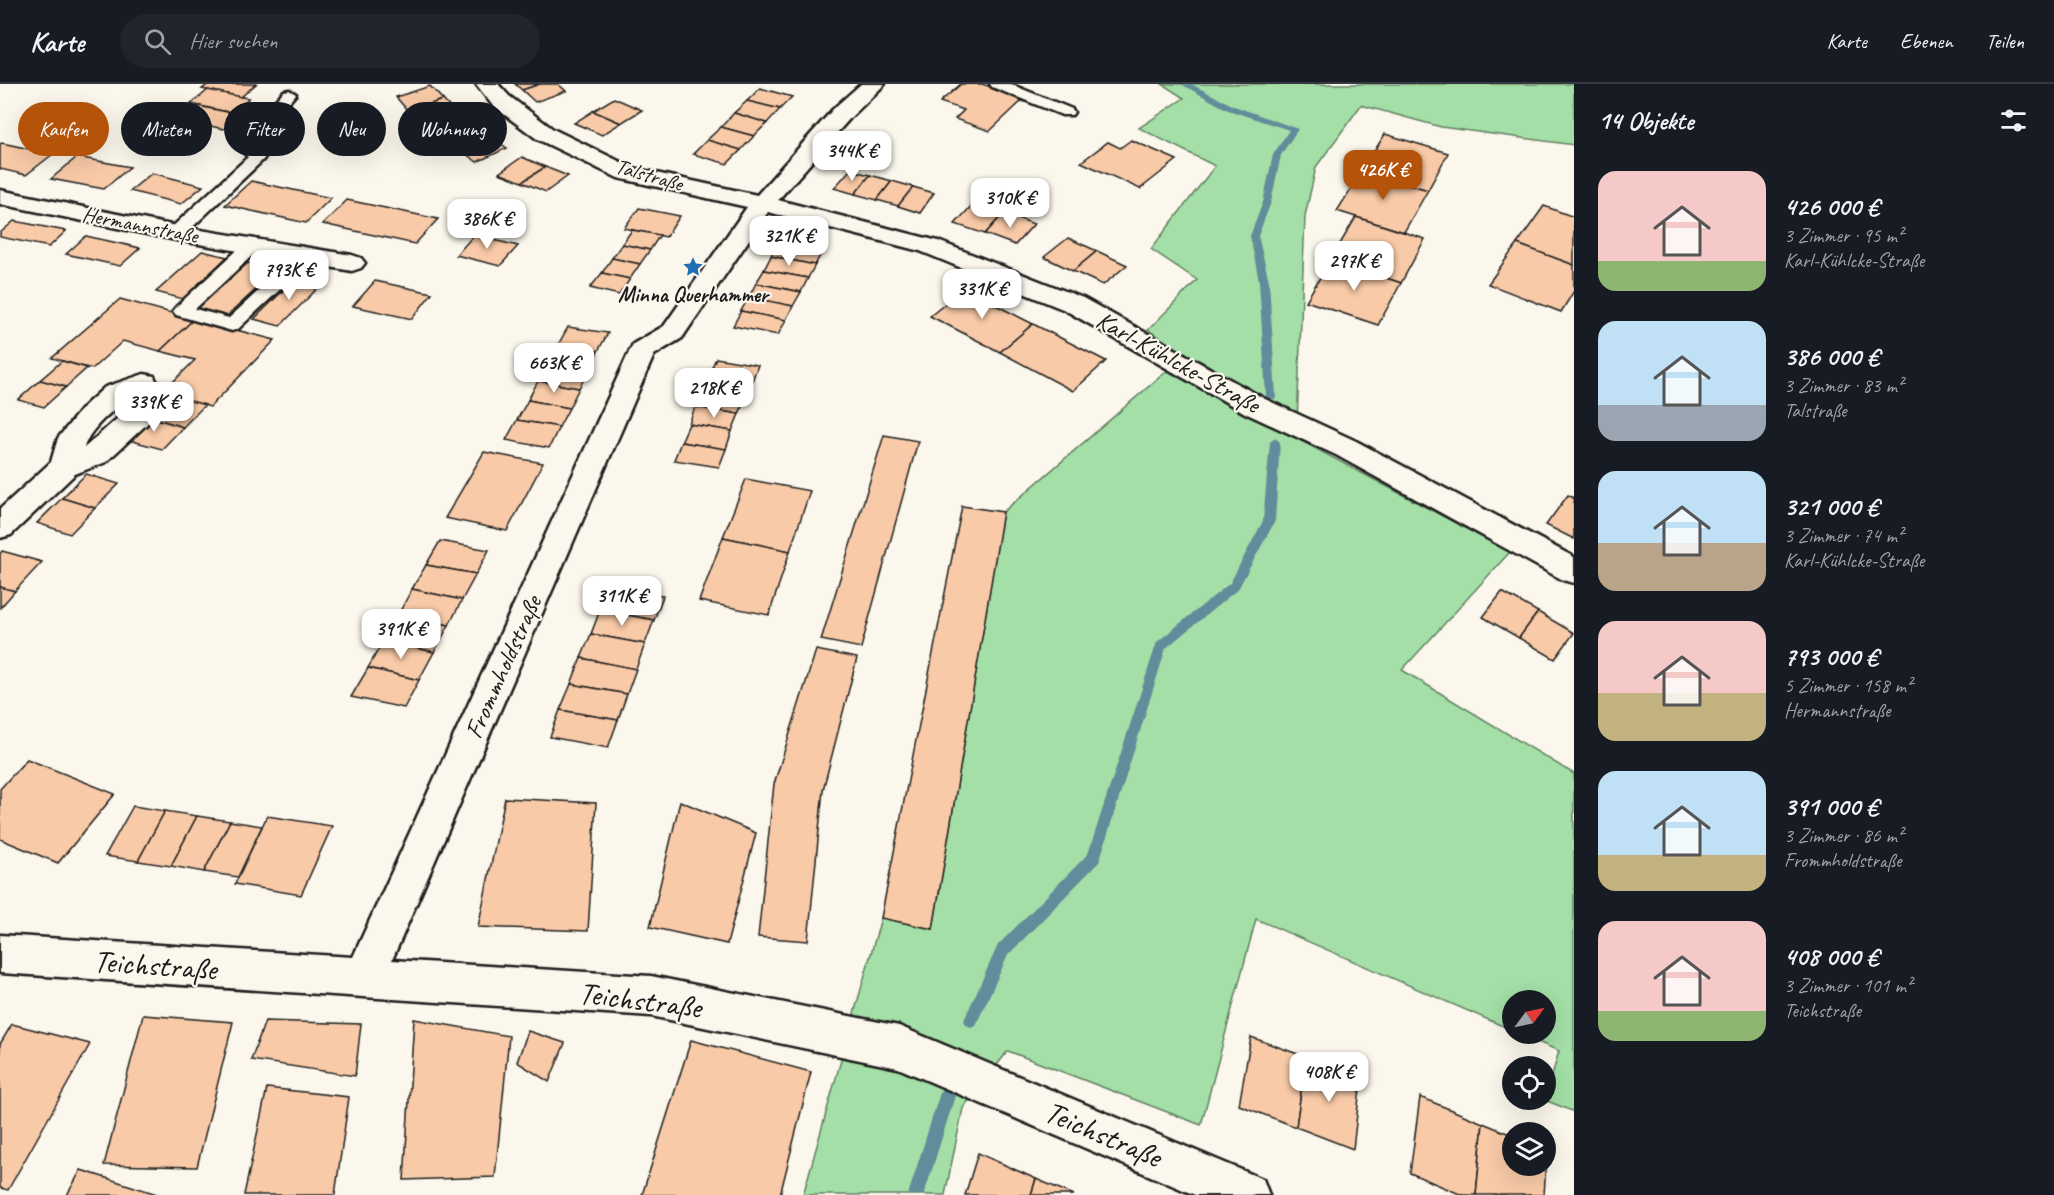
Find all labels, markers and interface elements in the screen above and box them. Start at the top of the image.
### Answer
search box [120,14,540,68]
text: Karte [30,24,84,59]
icon: search [141,25,174,58]
text: Hier suchen [189,27,278,55]
text: Karte [1827,28,1867,54]
text: Ebenen [1900,28,1953,54]
text: Teilen [1986,28,2024,54]
chip: Kaufen [18,102,109,156]
chip: Mieten [121,102,212,156]
chip: Filter [224,102,305,156]
chip: Neu [317,102,386,156]
chip: Wohnung [398,102,507,156]
text: 14 Objekte [1598,104,1694,137]
icon: filters [1997,104,2030,137]
pin: 344K € [803,131,901,182]
text: 344K € [827,138,878,163]
pin: 426K € [1334,150,1432,201]
street label: Talstraße [612,152,688,198]
text: 426K € [1357,157,1409,182]
pin: 310K € [961,178,1059,229]
text: 310K € [985,185,1036,210]
text: 426 000 € [1784,190,1879,223]
icon: home [1646,195,1718,267]
pin: 386K € [438,199,536,250]
street label: Hermannstraße [80,200,202,250]
text: 386K € [461,206,513,231]
pin: 321K € [740,216,838,267]
text: 321K € [764,223,815,248]
text: 3 Zimmer · 95 m² [1784,223,1903,248]
pin: 297K € [1305,241,1403,292]
text: 297K € [1329,248,1379,273]
text: Karl-Kühlcke-Straße [1784,248,1924,273]
pin: 793K € [240,250,338,301]
place icon: Minna Querhammer [681,255,705,279]
text: 793K € [264,257,314,282]
pin: 331K € [933,269,1031,320]
text: 331K € [957,276,1008,301]
place label: Minna Querhammer [618,281,771,309]
street label: Karl-Kühlcke-Straße [1090,303,1268,422]
text: 386 000 € [1784,340,1879,373]
pin: 663K € [505,343,603,394]
icon: home [1646,345,1718,417]
text: 663K € [528,350,580,375]
pin: 218K € [665,368,763,419]
text: 3 Zimmer · 83 m² [1784,373,1903,398]
text: 218K € [689,375,740,400]
pin: 339K € [105,382,203,433]
text: 339K € [129,389,179,414]
text: Talstraße [1784,398,1847,423]
text: 321 000 € [1784,490,1878,523]
icon: home [1646,495,1718,567]
text: 3 Zimmer · 74 m² [1784,523,1903,548]
text: Karl-Kühlcke-Straße [1784,548,1924,573]
pin: 311K € [573,576,671,627]
text: 311K € [597,583,648,608]
street label: Frommholdstraße [457,588,550,743]
pin: 391K € [352,609,450,660]
text: 391K € [376,616,426,641]
text: 793 000 € [1784,640,1878,673]
icon: home [1646,645,1718,717]
text: 5 Zimmer · 158 m² [1784,673,1912,698]
text: Hermannstraße [1784,698,1891,723]
text: 391 000 € [1784,790,1878,823]
icon: home [1646,795,1718,867]
text: 3 Zimmer · 86 m² [1784,823,1903,848]
text: Frommholdstraße [1784,848,1901,873]
street label: Teichstraße [92,940,221,990]
text: 408 000 € [1784,940,1878,973]
icon: home [1646,945,1718,1017]
street label: Teichstraße [576,972,706,1028]
text: 3 Zimmer · 101 m² [1784,973,1912,998]
north arrow [1502,990,1556,1044]
map controls [1502,990,1556,1176]
text: Teichstraße [1784,998,1861,1023]
pin: 408K € [1280,1052,1378,1103]
button: locate [1502,1056,1556,1110]
text: 408K € [1304,1059,1355,1084]
street label: Teichstraße [1038,1091,1170,1178]
button: layers [1502,1122,1556,1176]

